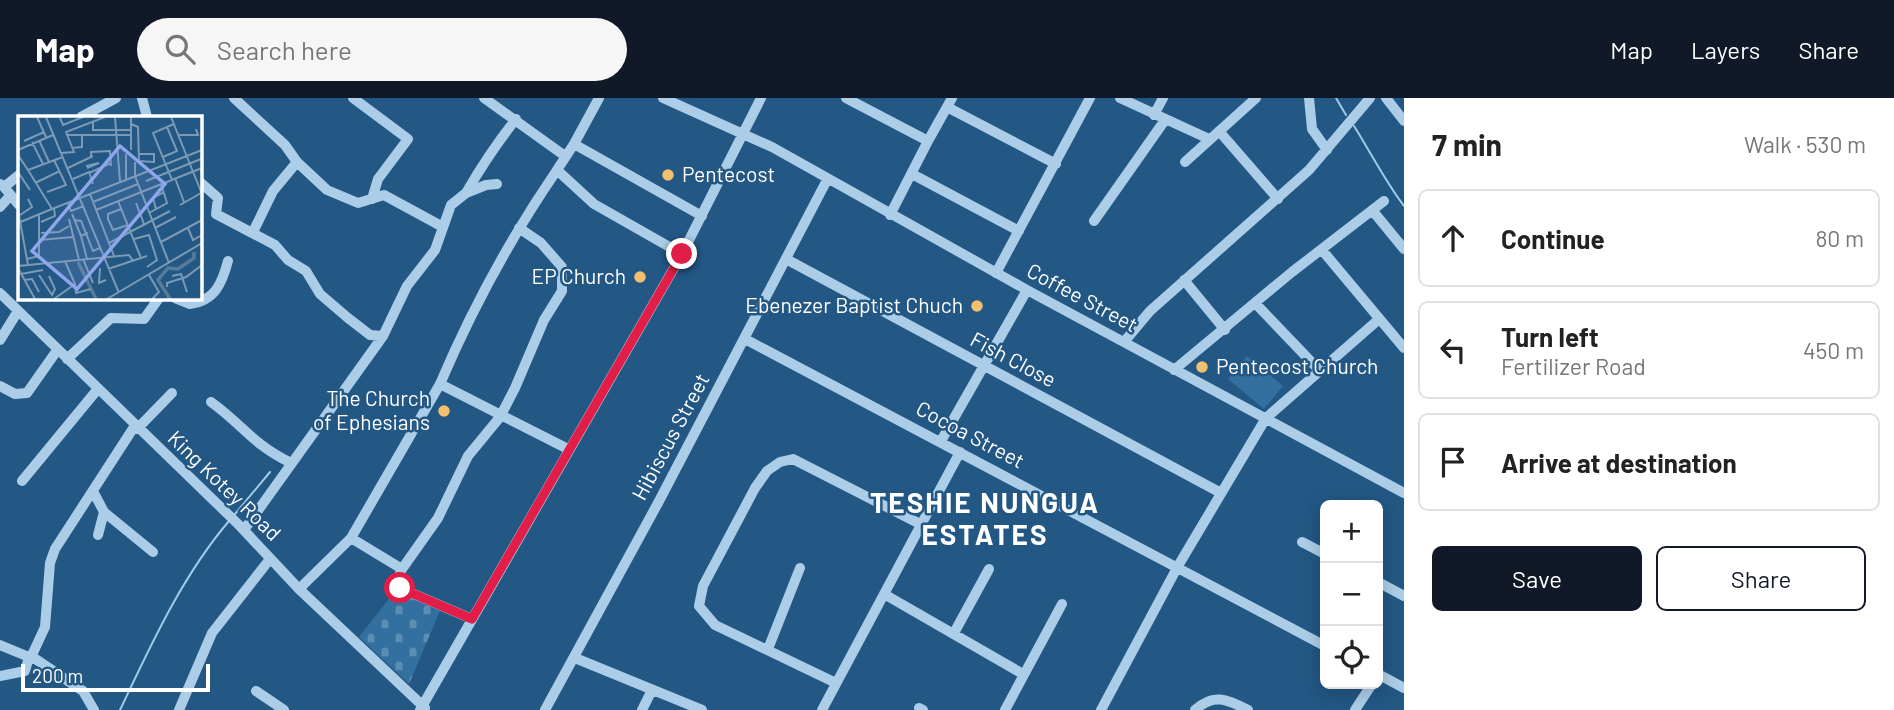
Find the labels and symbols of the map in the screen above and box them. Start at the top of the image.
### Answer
inset map [18,116,201,299]
place label: Pentecost [682,161,775,186]
marker: Pentecost [660,167,676,183]
route end [666,238,697,269]
street label: Coffee Street [1023,257,1142,336]
place label: EP Church [532,263,626,288]
marker: EP Church [632,269,648,285]
place label: Ebenezer Baptist Chuch [745,292,963,317]
marker: Ebenezer Baptist Chuch [969,298,985,314]
street label: Fish Close [967,326,1061,392]
place label: Pentecost Church [1216,353,1378,378]
marker: Pentecost Church [1194,359,1210,375]
street label: Hibiscus Street [626,369,714,504]
place label: The Church of Ephesians [313,385,430,434]
street label: Cocoa Street [912,395,1029,473]
marker: The Church of Ephesians [436,403,452,419]
street label: King Kotey Road [163,425,287,545]
district label: TESHIE NUNGUA ESTATES [870,485,1100,551]
route start [384,572,415,603]
scale bar [21,661,210,693]

